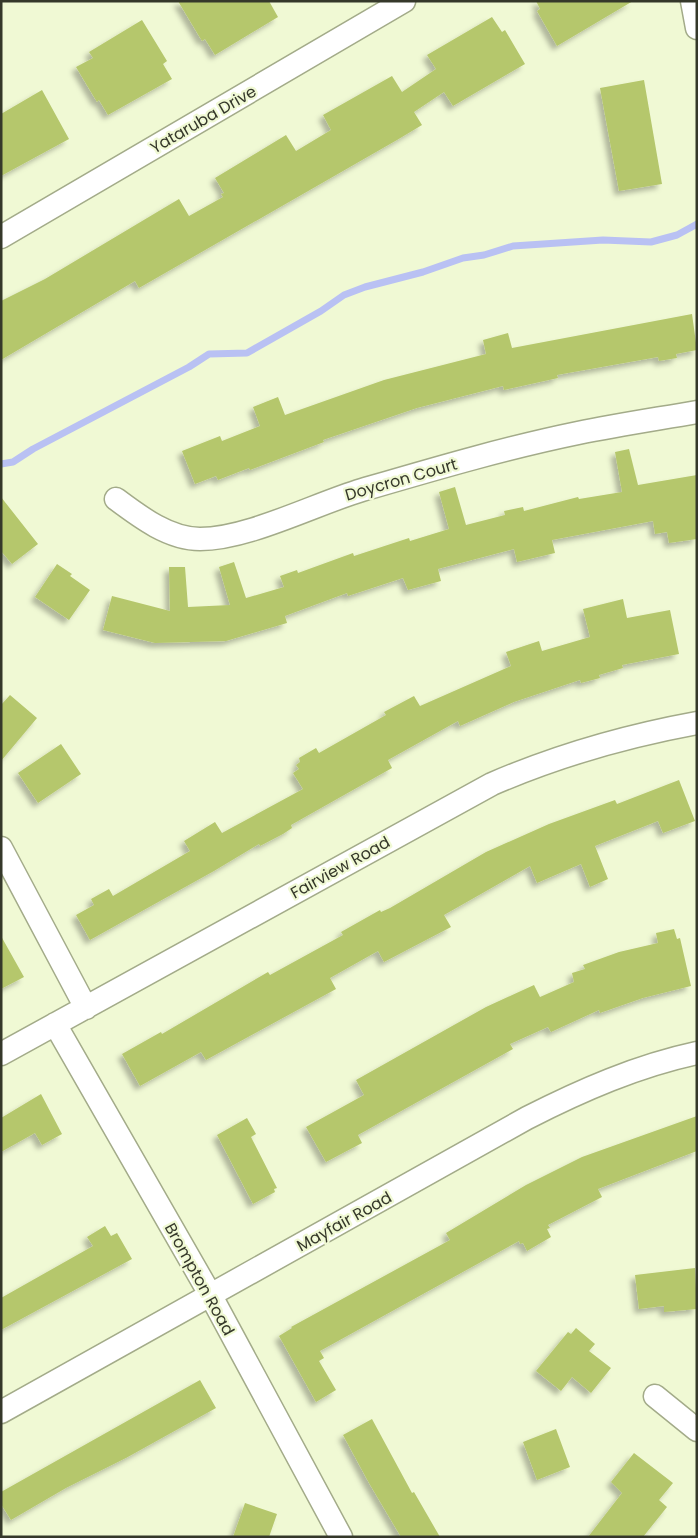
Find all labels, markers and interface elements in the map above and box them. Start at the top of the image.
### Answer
street label: Yataruba Drive [146,80,261,159]
street label: Doycron Court [342,452,460,506]
street label: Fairview Road [286,831,394,904]
street label: Mayfair Road [293,1186,396,1257]
street label: Brompton Road [159,1219,240,1340]

